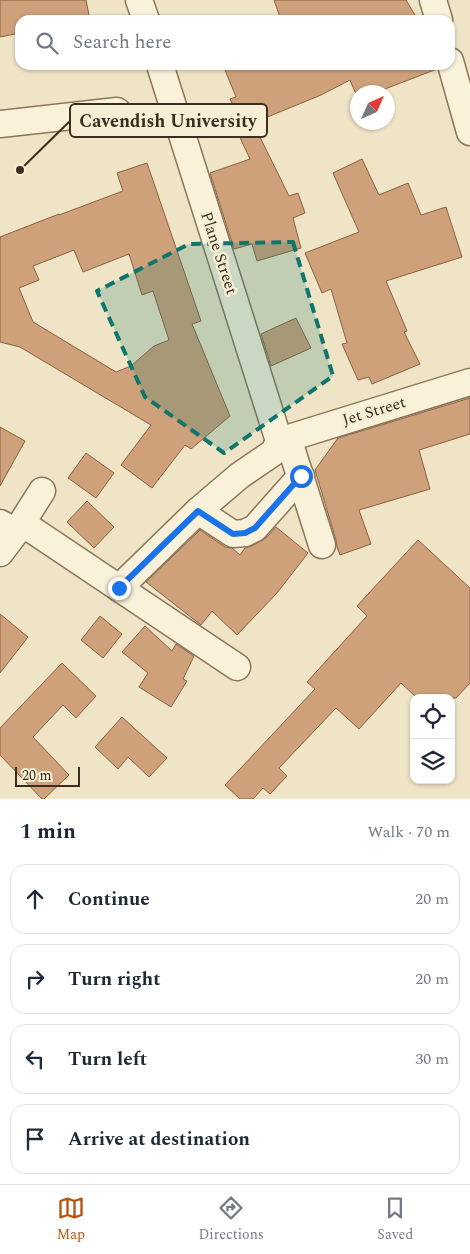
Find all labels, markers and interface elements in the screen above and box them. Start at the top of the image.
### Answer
search box [15,15,455,70]
text: Search here [73,28,172,57]
icon: search [33,29,61,57]
north arrow [350,85,395,130]
callout: Cavendish University [70,104,267,137]
text: Cavendish University [79,108,258,135]
street label: Plane Street [194,209,244,298]
street label: Jet Street [339,390,409,432]
route start [290,465,313,488]
route end [108,577,131,600]
map controls [410,694,455,784]
button: locate [410,694,455,739]
button: layers [410,739,455,784]
scale bar [15,764,80,787]
text: 20 m [22,765,52,786]
text: 1 min [20,816,76,848]
text: Walk · 70 m [367,820,450,844]
icon: ahead [21,885,49,913]
text: Continue [68,885,150,914]
text: 20 m [415,887,449,911]
icon: right [21,965,49,993]
text: Turn right [68,965,161,994]
text: 20 m [415,967,449,991]
icon: left [21,1045,49,1073]
text: Turn left [68,1045,147,1074]
text: 30 m [415,1047,449,1071]
icon: arrive [21,1125,49,1153]
text: Arrive at destination [68,1125,250,1154]
tab: Map [57,1194,85,1245]
tab: Directions [198,1194,264,1245]
tab: Saved [377,1194,413,1245]

